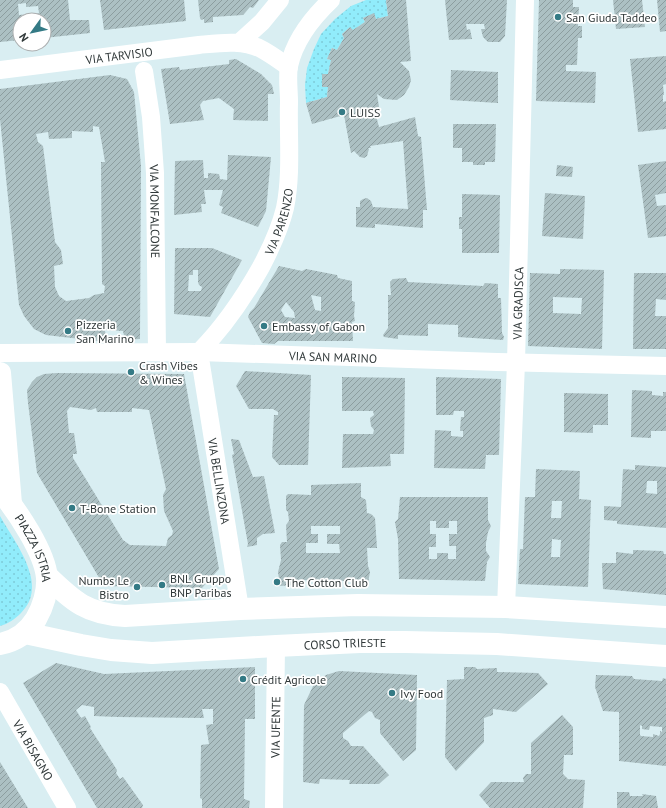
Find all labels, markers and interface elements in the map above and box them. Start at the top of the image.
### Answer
place label: San Giuda Taddeo [566,10,657,25]
north arrow [12,12,52,52]
marker: San Giuda Taddeo [553,12,563,22]
text: N [16,31,31,44]
street label: VIA TARVISIO [84,43,154,67]
place label: LUISS [350,105,380,120]
marker: LUISS [337,107,347,117]
street label: VIA MONFALCONE [147,163,163,258]
street label: VIA PARENZO [260,187,295,258]
street label: VIA GRADISCA [509,267,526,341]
place label: Pizzeria San Marino [76,317,134,346]
place label: Embassy of Gabon [272,319,365,334]
marker: Embassy of Gabon [259,321,269,331]
marker: Pizzeria San Marino [63,326,73,336]
street label: VIA SAN MARINO [288,347,377,365]
place label: Crash Vibes & Wines [139,358,198,387]
marker: Crash Vibes & Wines [126,367,136,377]
street label: VIA BELLINZONA [205,436,233,525]
place label: T-Bone Station [80,501,156,516]
marker: T-Bone Station [67,503,77,513]
street label: PIAZZA ISTRIA [12,511,55,582]
place label: BNL Gruppo BNP Paribas [170,571,232,600]
place label: Numbs Le Bistro [78,573,129,602]
place label: The Cotton Club [285,575,368,590]
marker: The Cotton Club [272,577,282,587]
marker: BNL Gruppo BNP Paribas [157,580,167,590]
marker: Numbs Le Bistro [132,582,142,592]
street label: CORSO TRIESTE [303,634,386,652]
place label: Crédit Agricole [251,672,326,687]
marker: Crédit Agricole [238,674,248,684]
place label: Ivy Food [400,686,443,701]
marker: Ivy Food [387,688,397,698]
street label: VIA UFENTE [267,696,283,759]
street label: VIA BISAGNO [10,716,57,783]

